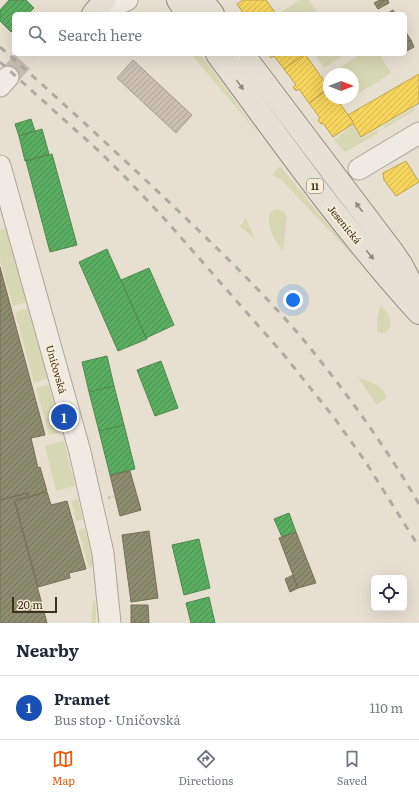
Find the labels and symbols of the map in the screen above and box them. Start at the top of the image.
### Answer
north arrow [323,68,359,104]
one-way arrow [236,80,245,91]
road number: 11 [307,179,323,193]
street label: Jesenická [325,201,366,247]
one-way arrow [355,202,363,213]
one-way arrow [366,250,375,261]
your location [283,290,303,310]
street label: Uničovská [43,343,71,396]
pin: 1 [51,402,77,432]
scale bar [12,595,57,614]

